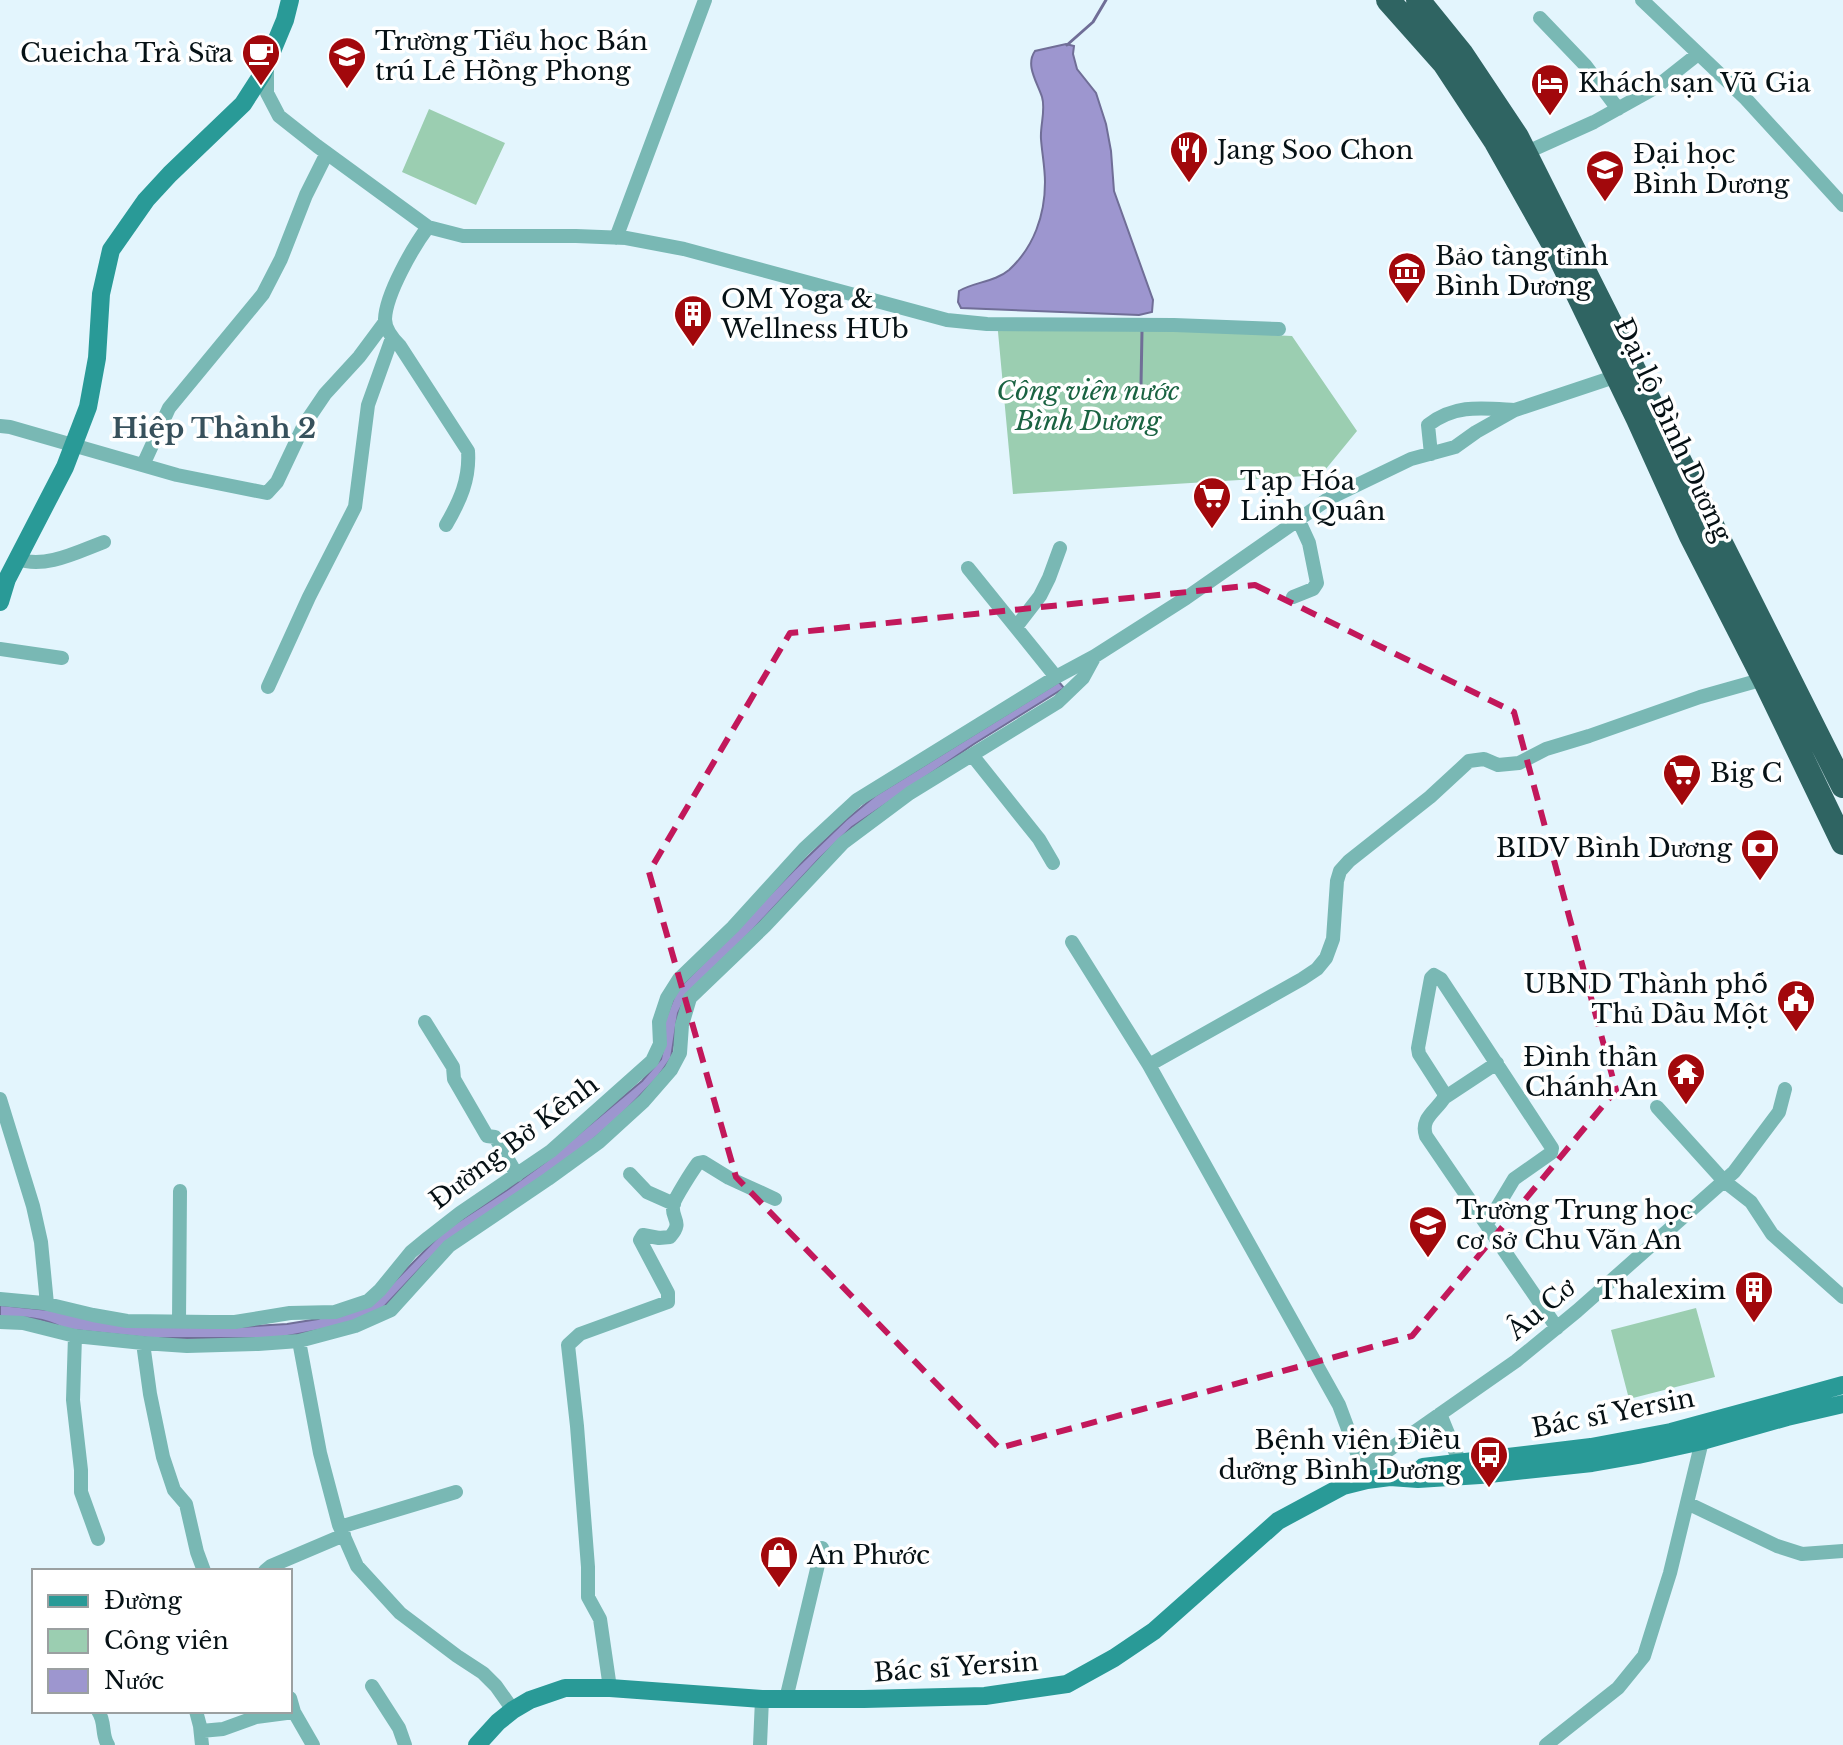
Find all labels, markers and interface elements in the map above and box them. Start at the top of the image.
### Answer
place label: Trường Tiểu học Bán trú Lê Hồng Phong [375,25,648,87]
cafe icon: Cueicha Trà Sữa [240,32,282,87]
school or university icon: Trường Tiểu học Bán trú Lê Hồng Phong [326,35,368,90]
place label: Cueicha Trà Sữa [20,37,234,69]
hotel icon: Khách sạn Vũ Gia [1529,62,1571,117]
place label: Khách sạn Vũ Gia [1578,67,1811,99]
restaurant icon: Jang Soo Chon [1168,129,1210,184]
place label: Jang Soo Chon [1214,134,1413,166]
place label: Đại học Bình Dương [1633,138,1790,200]
school or university icon: Đại học Bình Dương [1584,148,1626,203]
place label: Bảo tàng tỉnh Bình Dương [1435,240,1609,302]
museum icon: Bảo tàng tỉnh Bình Dương [1386,250,1428,305]
place label: OM Yoga & Wellness HUb [720,283,909,345]
building icon: OM Yoga & Wellness HUb [672,293,714,348]
street label: Đại lộ Bình Dương [1607,313,1739,547]
park label: Công viên nước Bình Dương [996,375,1180,437]
district label: Hiệp Thành 2 [112,411,316,446]
place label: Tạp Hóa Linh Quân [1240,465,1386,527]
supermarket icon: Tạp Hóa Linh Quân [1191,475,1233,530]
supermarket icon: Big C [1661,752,1703,807]
place label: Big C [1710,757,1782,789]
bank icon: BIDV Bình Dương [1739,827,1781,882]
place label: BIDV Bình Dương [1496,832,1732,864]
place label: UBND Thành phố Thủ Dầu Một [1524,968,1768,1030]
public building icon: UBND Thành phố Thủ Dầu Một [1775,978,1817,1033]
place label: Đình thần Chánh An [1523,1041,1658,1103]
temple icon: Đình thần Chánh An [1665,1051,1707,1106]
street label: Đường Bờ Kênh [423,1068,605,1216]
place label: Trường Trung học cơ sở Chu Văn An [1456,1194,1693,1256]
school or university icon: Trường Trung học cơ sở Chu Văn An [1407,1204,1449,1259]
building icon: Thalexim [1733,1269,1775,1324]
street label: Âu Cơ [1500,1270,1583,1347]
place label: Thalexim [1597,1274,1726,1306]
street label: Bác sĩ Yersin [1529,1382,1697,1444]
place label: Bệnh viện Điều dưỡng Bình Dương [1219,1424,1461,1486]
bus stop icon: Bệnh viện Điều dưỡng Bình Dương [1468,1434,1510,1489]
shop icon: An Phước [758,1534,800,1589]
place label: An Phước [806,1539,930,1571]
legend [32,1569,292,1713]
text: Đường [104,1586,182,1615]
text: Công viên [104,1626,229,1655]
street label: Bác sĩ Yersin [872,1645,1040,1689]
text: Nước [104,1666,164,1695]

